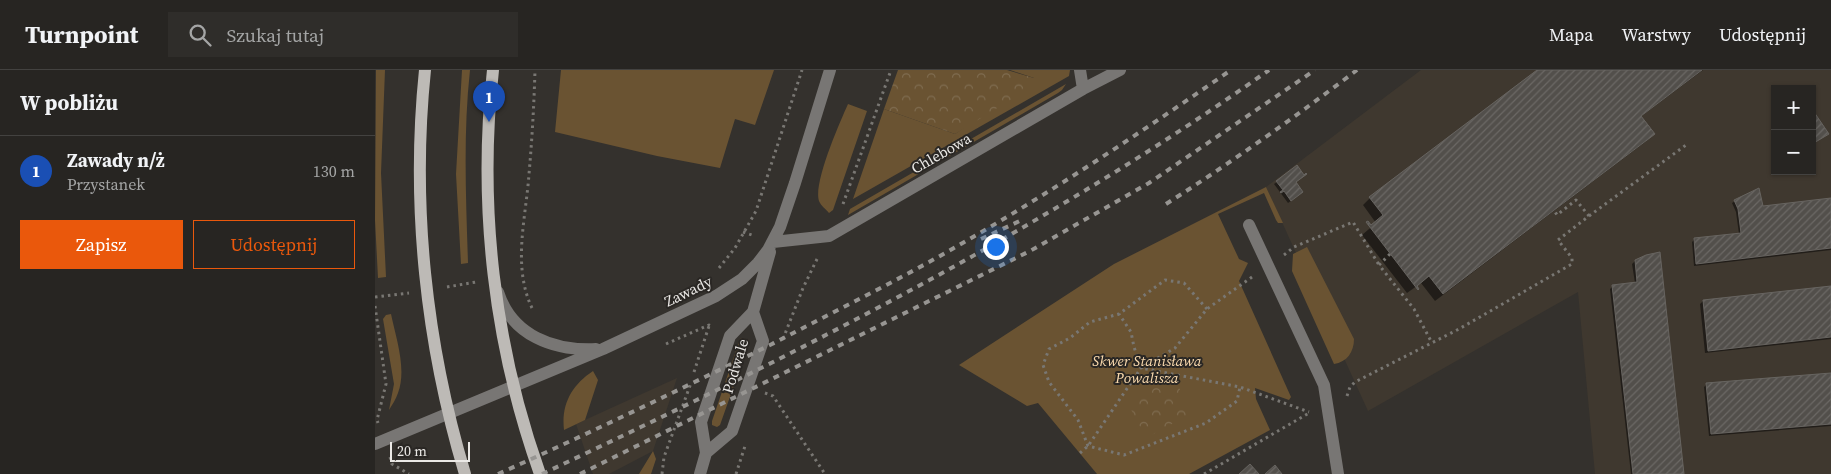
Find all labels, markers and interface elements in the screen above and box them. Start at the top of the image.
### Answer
search box [168,12,518,57]
text: Turnpoint [25,18,138,51]
icon: search [186,21,214,49]
text: Szukaj tutaj [226,22,324,48]
text: Mapa [1549,22,1593,47]
text: Warstwy [1621,22,1691,47]
text: Udostępnij [1719,22,1806,47]
pin: 1 [473,81,505,122]
map controls [1771,85,1816,175]
button: + [1771,85,1816,130]
text: W pobliżu [20,88,118,117]
street label: Chlebowa [907,127,975,179]
button: − [1771,130,1816,175]
text: Zawady n/ż [67,147,165,173]
text: 1 [32,160,40,182]
text: 130 m [313,160,355,182]
text: Przystanek [67,173,145,195]
button: Zapisz [20,220,183,269]
button: Udostępnij [193,220,355,269]
your location [983,234,1009,260]
street label: Zawady [661,270,716,312]
street label: Podwale [717,336,753,396]
park label: Skwer Stanisława Powalisza [1092,350,1202,388]
scale bar [390,439,470,462]
text: 20 m [397,441,427,461]

